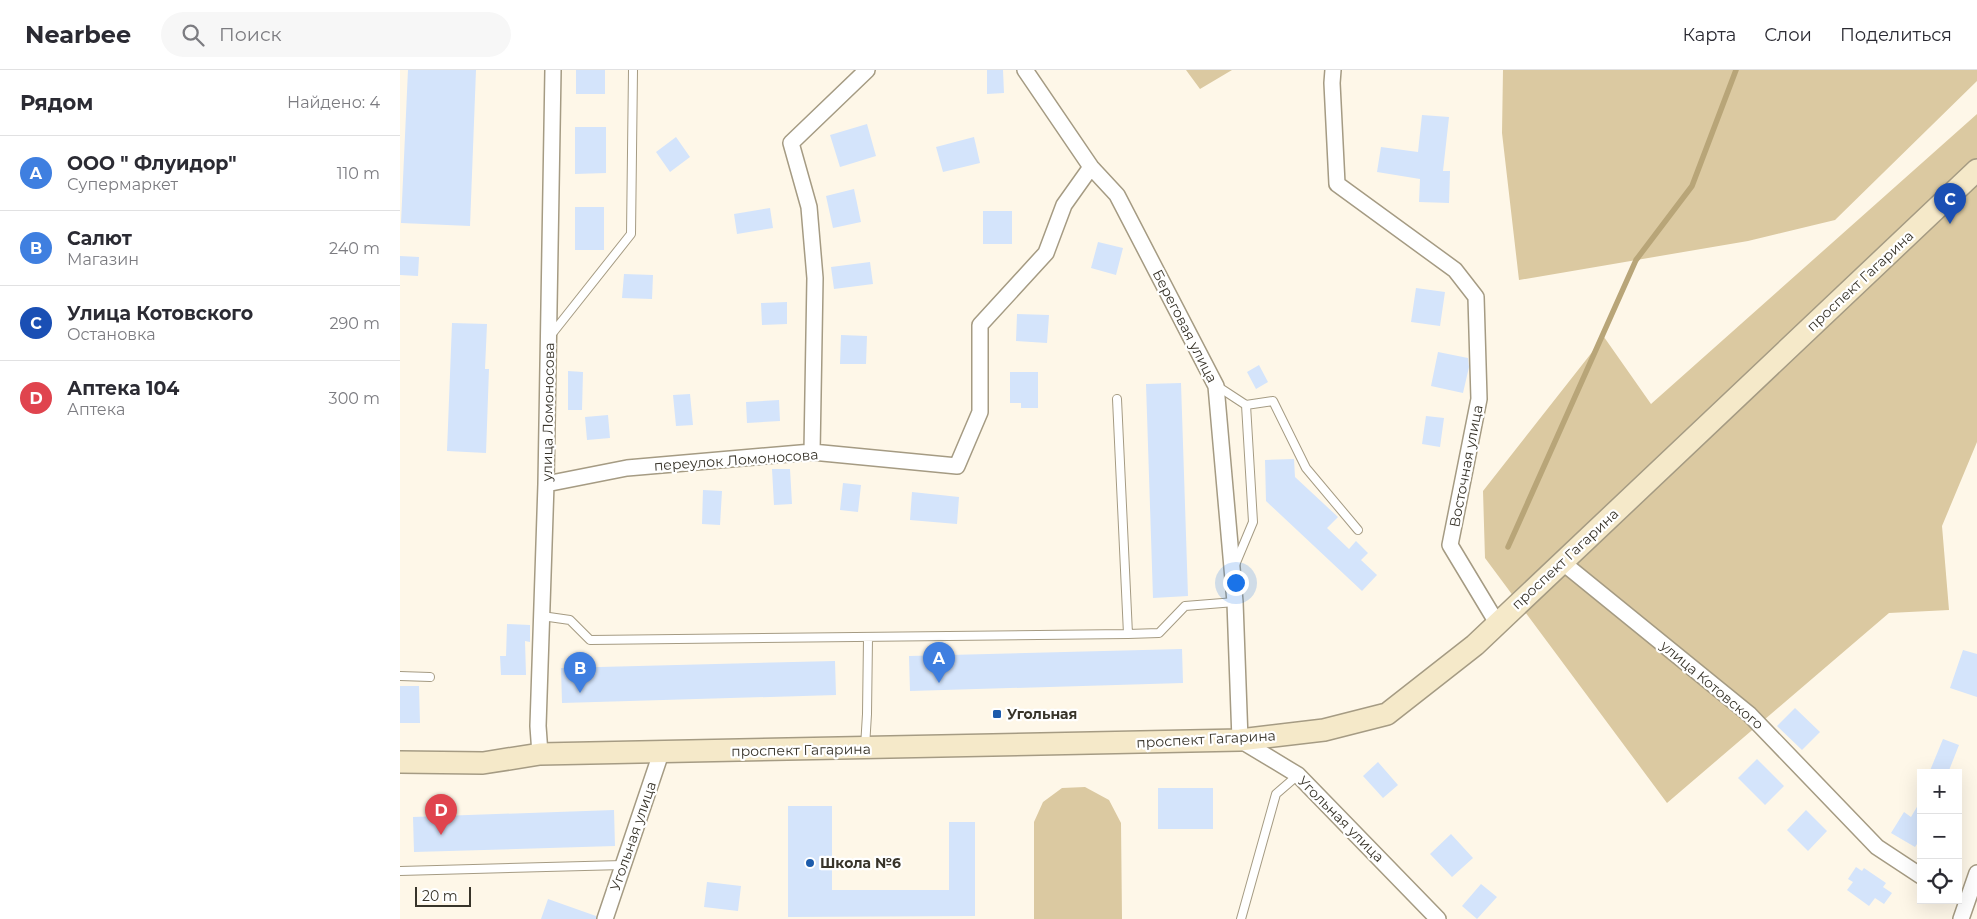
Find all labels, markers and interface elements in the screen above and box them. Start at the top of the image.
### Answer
search box [161,12,511,57]
text: Nearbee [25,20,131,49]
icon: search [179,21,207,49]
text: Поиск [219,23,282,46]
text: Карта [1682,24,1736,46]
text: Слои [1764,24,1812,46]
text: Поделиться [1840,24,1952,46]
text: Рядом [20,90,93,115]
text: Найдено: 4 [287,93,380,112]
text: ООО " Флуидор" [67,152,237,175]
text: A [30,164,42,183]
text: 110 m [337,164,380,183]
text: Супермаркет [67,175,178,194]
pin: C [1934,183,1966,224]
text: Салют [67,227,132,250]
street label: проспект Гагарина [1803,227,1917,335]
text: B [30,239,42,258]
text: 240 m [329,239,380,258]
text: Магазин [67,250,139,269]
street label: Береговая улица [1149,266,1221,386]
text: Улица Котовского [67,302,253,325]
text: C [30,314,42,333]
text: 290 m [329,314,380,333]
text: Остановка [67,325,156,344]
street label: улица Ломоносова [538,342,558,483]
text: Аптека 104 [67,377,179,400]
text: D [29,389,43,408]
text: 300 m [329,389,380,408]
text: Аптека [67,400,125,419]
street label: Восточная улица [1445,403,1487,529]
street label: переулок Ломоносова [653,445,819,475]
street label: проспект Гагарина [1508,505,1622,613]
your location [1223,570,1249,596]
street label: улица Котовского [1656,636,1767,733]
pin: A [923,642,955,683]
pin: B [564,652,596,693]
place label: Угольная [1007,705,1077,723]
marker: Угольная [991,708,1003,720]
street label: проспект Гагарина [1136,726,1276,752]
street label: проспект Гагарина [731,740,871,760]
map controls [1917,769,1962,904]
button: + [1917,769,1962,814]
street label: Угольная улица [1294,772,1388,866]
street label: Угольная улица [606,779,660,893]
pin: D [425,794,457,835]
button: − [1917,814,1962,859]
place label: Школа №6 [820,854,901,872]
marker: Школа №6 [804,857,816,869]
button: locate [1917,859,1962,904]
scale bar [415,884,471,907]
text: 20 m [422,887,458,905]

